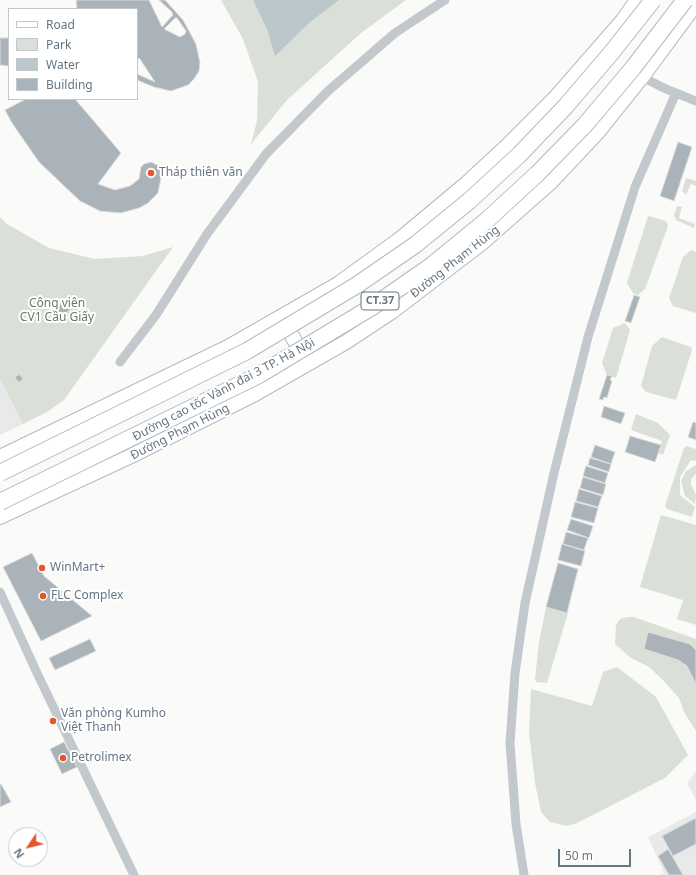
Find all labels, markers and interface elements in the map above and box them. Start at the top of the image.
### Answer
legend [8,8,138,100]
text: Road [46,16,75,33]
text: Park [46,36,71,53]
text: Water [46,56,80,73]
text: Building [46,76,93,93]
place label: Tháp thiên văn [159,166,243,180]
marker: Tháp thiên văn [146,168,156,178]
street label: Đường Phạm Hùng [408,223,502,301]
road number: CT.37 [361,292,399,310]
park label: Công viên CV1 Cầu Giấy [20,297,94,325]
street label: Đường cao tốc Vành đai 3 TP. Hà Nội [130,336,318,444]
street label: Đường Phạm Hùng [128,401,232,463]
place label: WinMart+ [50,561,105,575]
marker: WinMart+ [37,563,47,573]
place label: FLC Complex [51,589,123,603]
marker: FLC Complex [38,591,48,601]
place label: Văn phòng Kumho Việt Thanh [61,707,166,735]
marker: Văn phòng Kumho Việt Thanh [48,716,58,726]
place label: Petrolimex [71,751,132,765]
marker: Petrolimex [58,753,68,763]
north arrow [8,827,48,867]
scale bar [560,841,633,867]
text: N [10,846,27,862]
text: 50 m [565,847,593,864]

